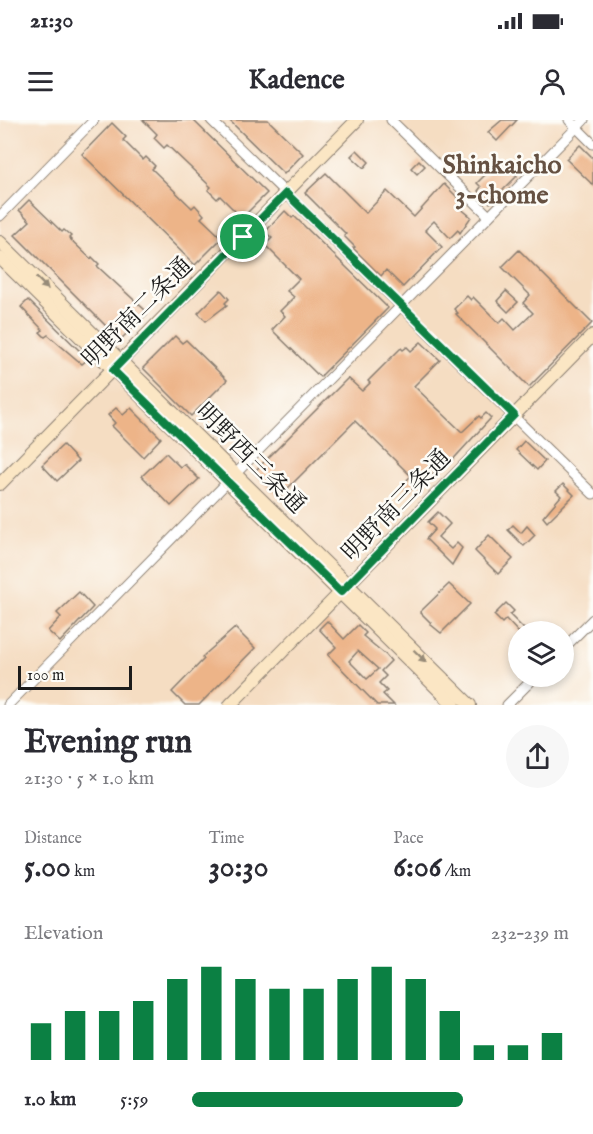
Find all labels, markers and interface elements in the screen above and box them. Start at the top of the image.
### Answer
text: 21:30 [30,7,73,35]
text: Kadence [248,64,345,98]
icon: menu [24,65,57,98]
icon: person [536,65,569,98]
district label: Shinkaicho 3-chome [443,149,561,212]
pin [217,211,268,262]
icon: arrive [226,220,259,253]
street label: 明野南二条通 [76,251,200,375]
one-way arrow [34,276,48,290]
street label: 明野西三条通 [188,397,312,521]
street label: 明野南三条通 [336,443,458,569]
map controls [508,621,574,687]
button: layers [508,621,574,687]
one-way arrow [412,649,427,663]
scale bar [18,663,132,690]
text: 100 m [27,666,64,686]
text: Evening run [24,722,192,764]
button: share [506,725,569,788]
text: 21:30 · 5 × 1.0 km [24,766,154,791]
text: Distance [24,829,82,849]
text: Time [209,829,244,849]
text: Pace [393,829,424,849]
text: 5.00 [24,849,71,887]
text: 30:30 [209,849,268,887]
text: 6:06 [393,849,441,887]
text: km [71,862,95,882]
text: /km [441,862,471,882]
text: Elevation [24,921,103,946]
text: 232–239 m [491,921,569,946]
text: 1.0 km [24,1087,76,1112]
text: 5:59 [120,1087,149,1112]

